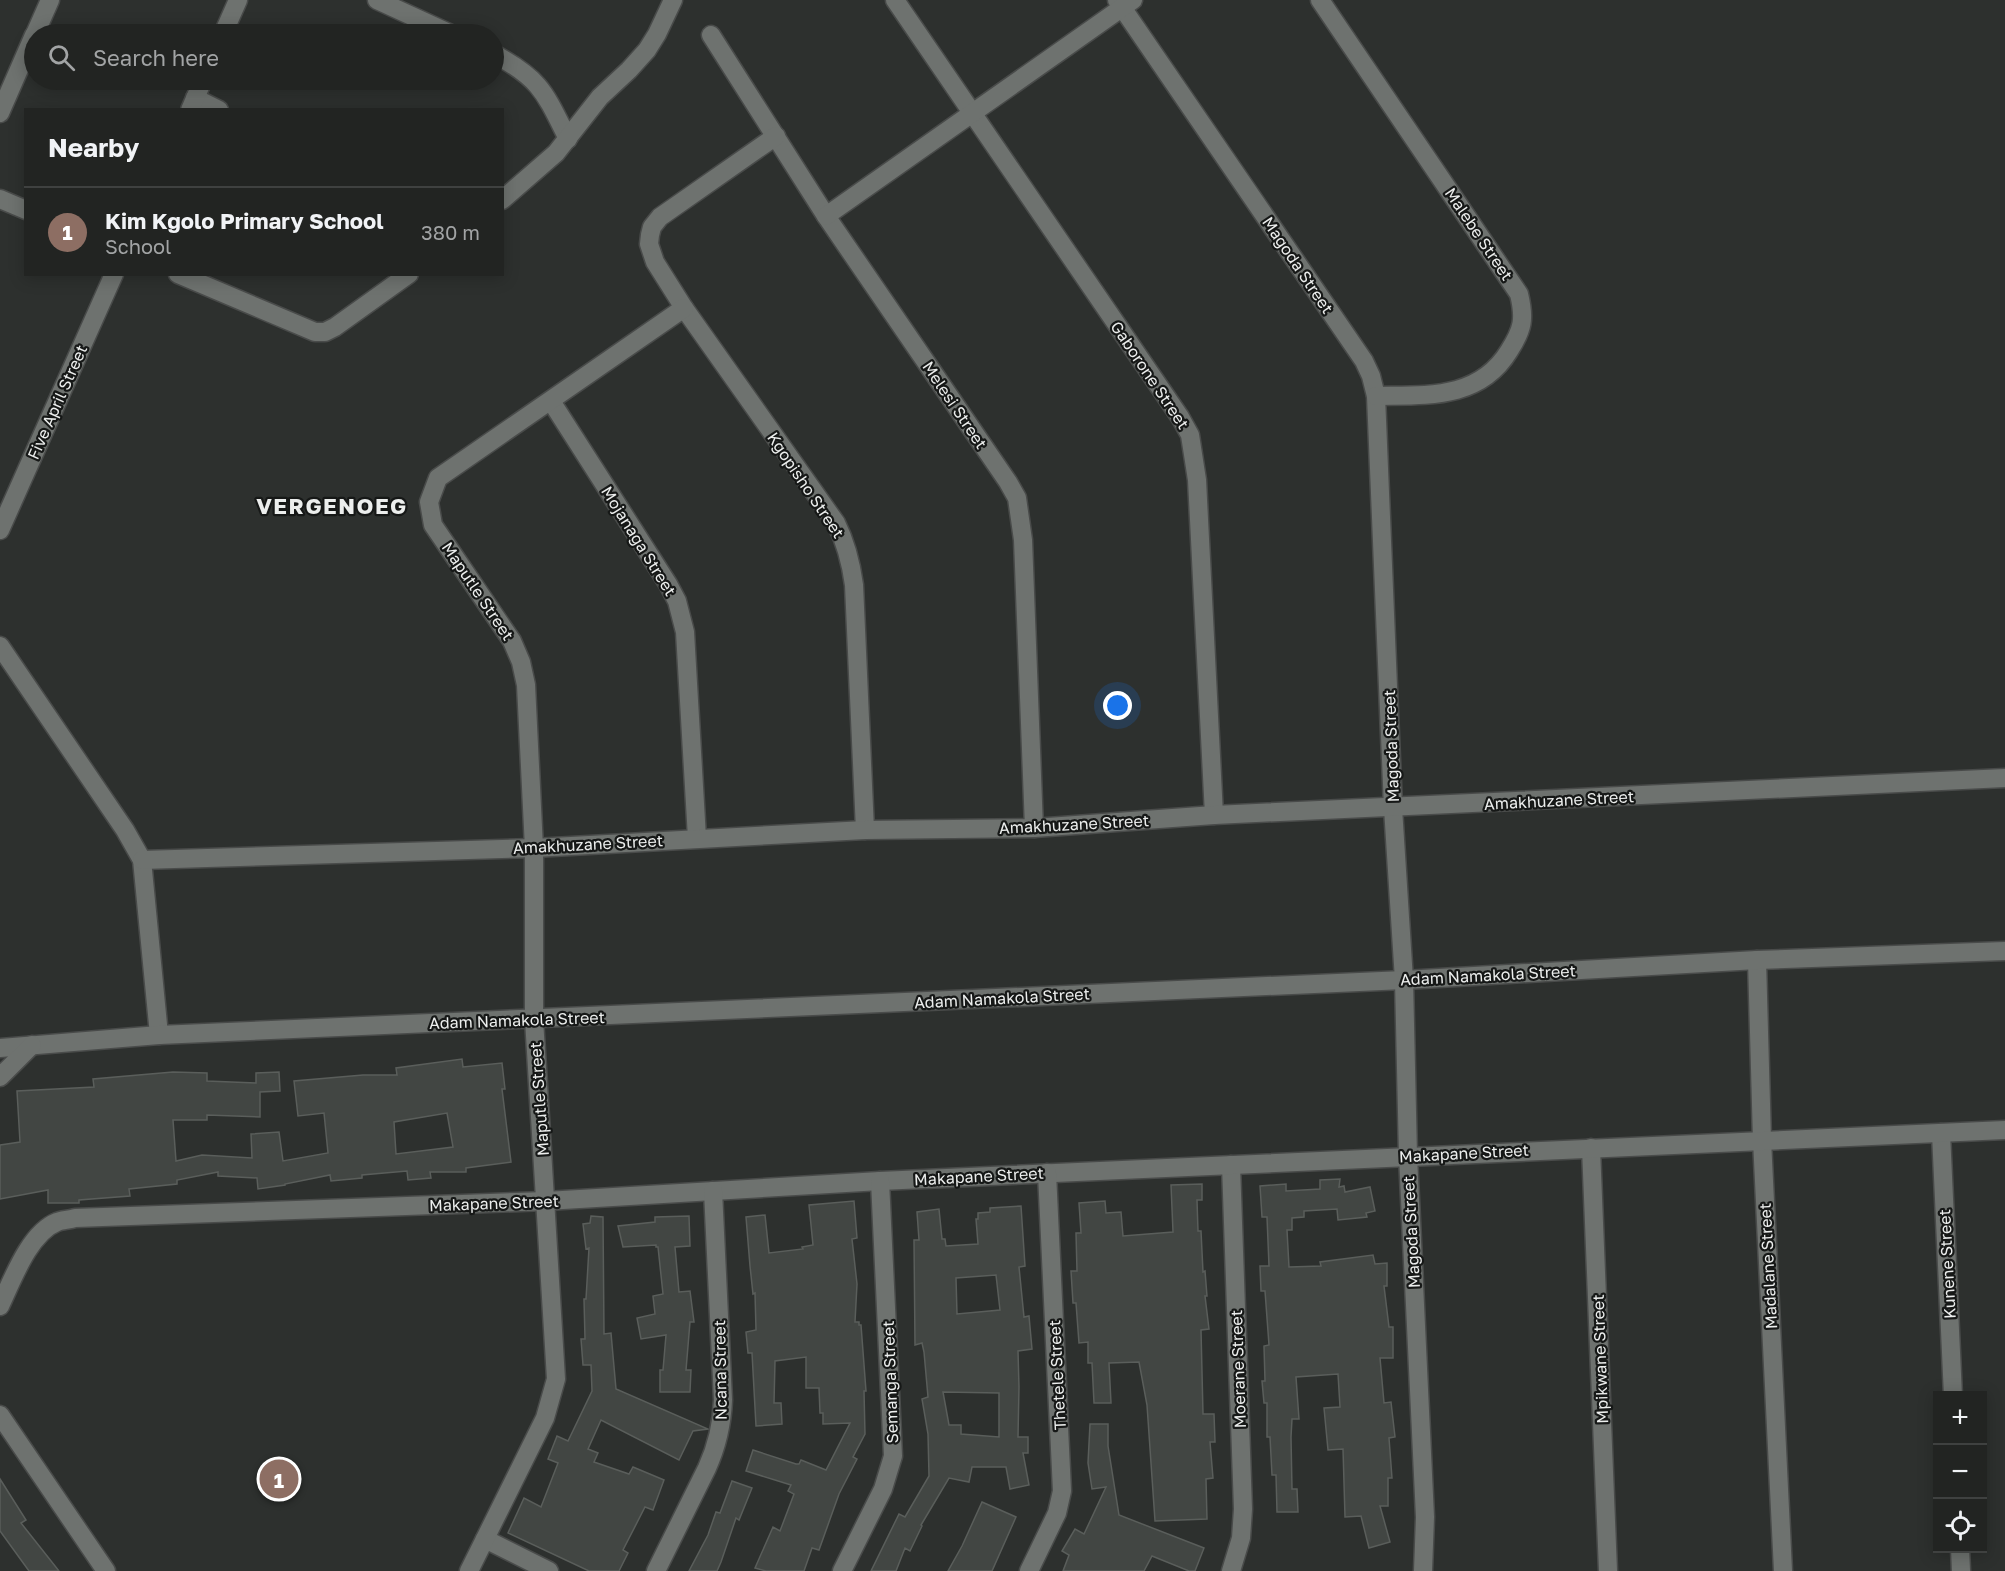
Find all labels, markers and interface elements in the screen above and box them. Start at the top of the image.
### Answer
search box [24,24,504,90]
icon: search [45,41,78,74]
text: Search here [93,44,219,71]
text: Nearby [48,132,139,163]
street label: Malebe Street [1441,184,1517,284]
text: Kim Kgolo Primary School [105,207,384,234]
street label: Magoda Street [1258,213,1338,317]
text: 1 [62,220,73,244]
text: 380 m [421,220,480,244]
text: School [105,234,171,258]
street label: Gaborone Street [1107,317,1193,433]
street label: Five April Street [23,342,91,462]
street label: Melesi Street [918,357,992,453]
street label: Kgopisho Street [763,428,849,542]
street label: Mojanaga Street [597,482,681,600]
district label: VERGENOEG [256,492,408,519]
street label: Maputle Street [438,538,518,644]
street label: Magoda Street [1379,689,1403,803]
your location [1103,691,1132,720]
street label: Amakhuzane Street [1483,786,1635,814]
street label: Amakhuzane Street [998,810,1150,838]
street label: Amakhuzane Street [512,830,664,858]
street label: Adam Namakola Street [1400,960,1576,990]
street label: Adam Namakola Street [914,983,1090,1013]
street label: Adam Namakola Street [429,1007,605,1033]
street label: Maputle Street [525,1041,553,1157]
street label: Makapane Street [1399,1140,1529,1166]
street label: Makapane Street [914,1163,1044,1189]
street label: Magoda Street [1398,1175,1424,1289]
street label: Makapane Street [429,1191,559,1215]
street label: Madalane Street [1755,1202,1781,1330]
street label: Kunene Street [1934,1209,1960,1319]
street label: Mpikwane Street [1588,1294,1612,1424]
street label: Moerane Street [1226,1310,1250,1428]
street label: Thetele Street [1044,1319,1070,1431]
street label: Ncana Street [709,1320,731,1420]
street label: Semanga Street [878,1320,902,1444]
map controls [1933,1391,1987,1553]
button: + [1933,1391,1987,1445]
button: − [1933,1445,1987,1499]
pin: 1 [260,1456,298,1502]
button: locate [1933,1499,1987,1553]

